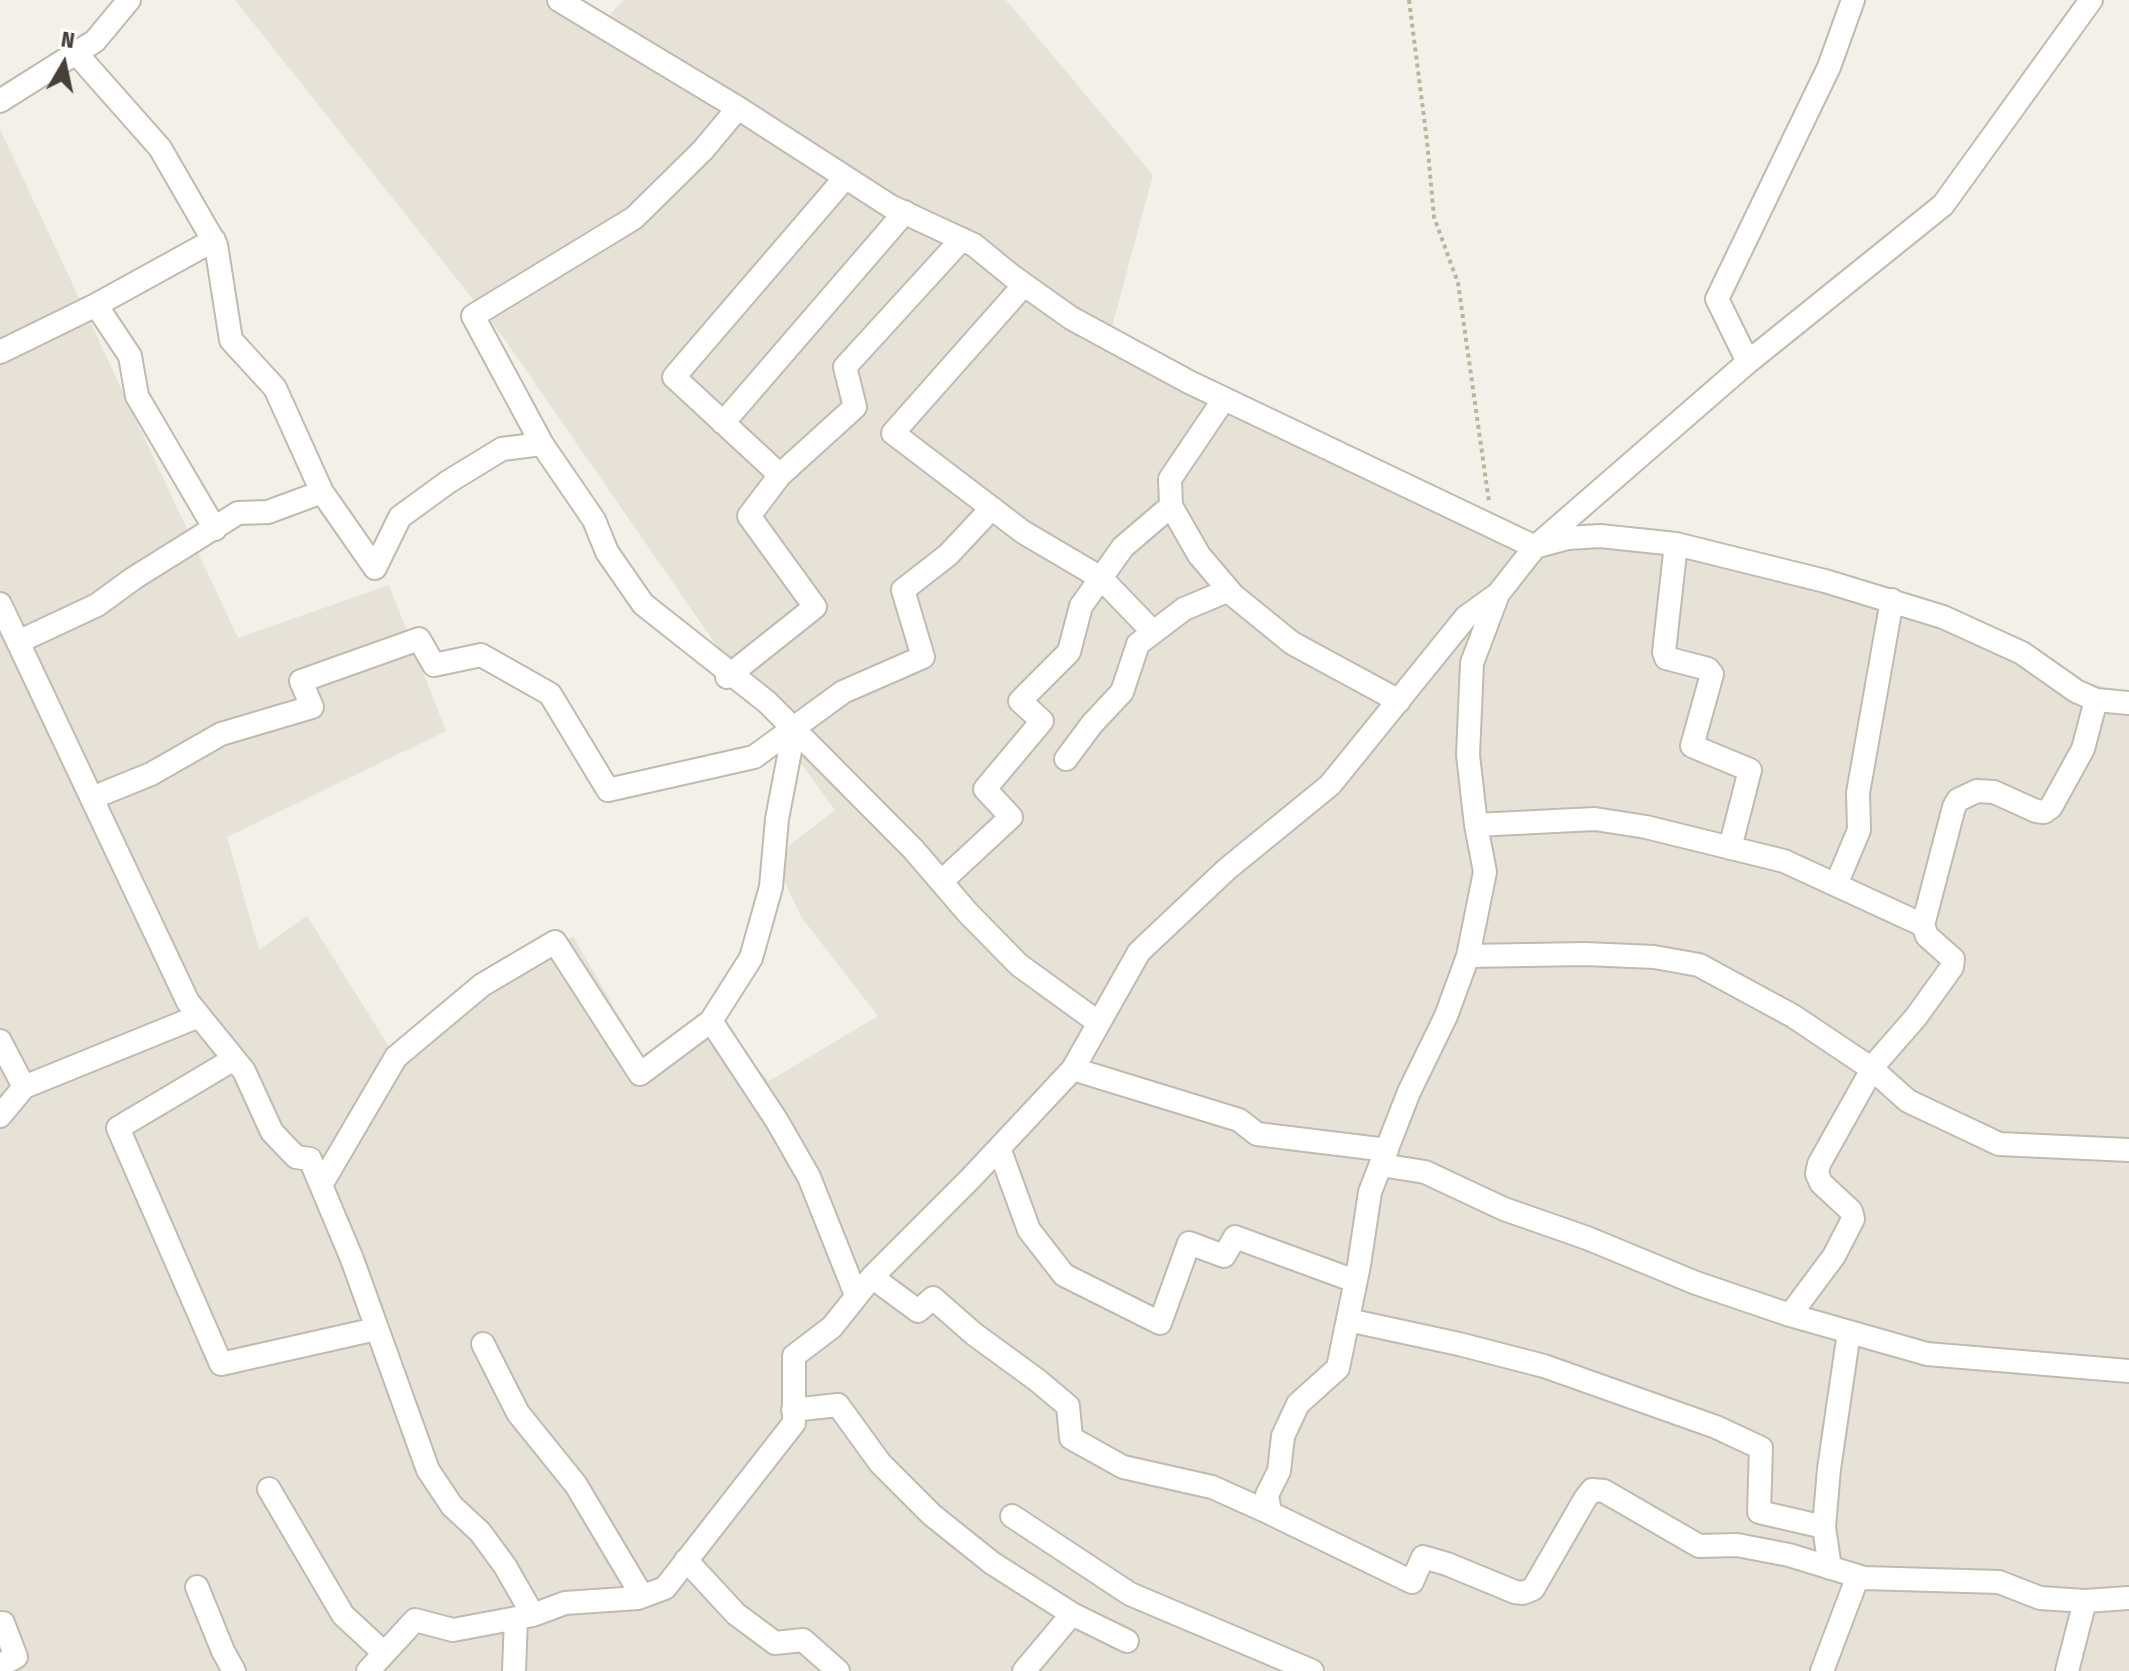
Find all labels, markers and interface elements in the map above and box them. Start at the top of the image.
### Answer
north arrow [24,24,104,104]
text: N [59,25,76,54]

